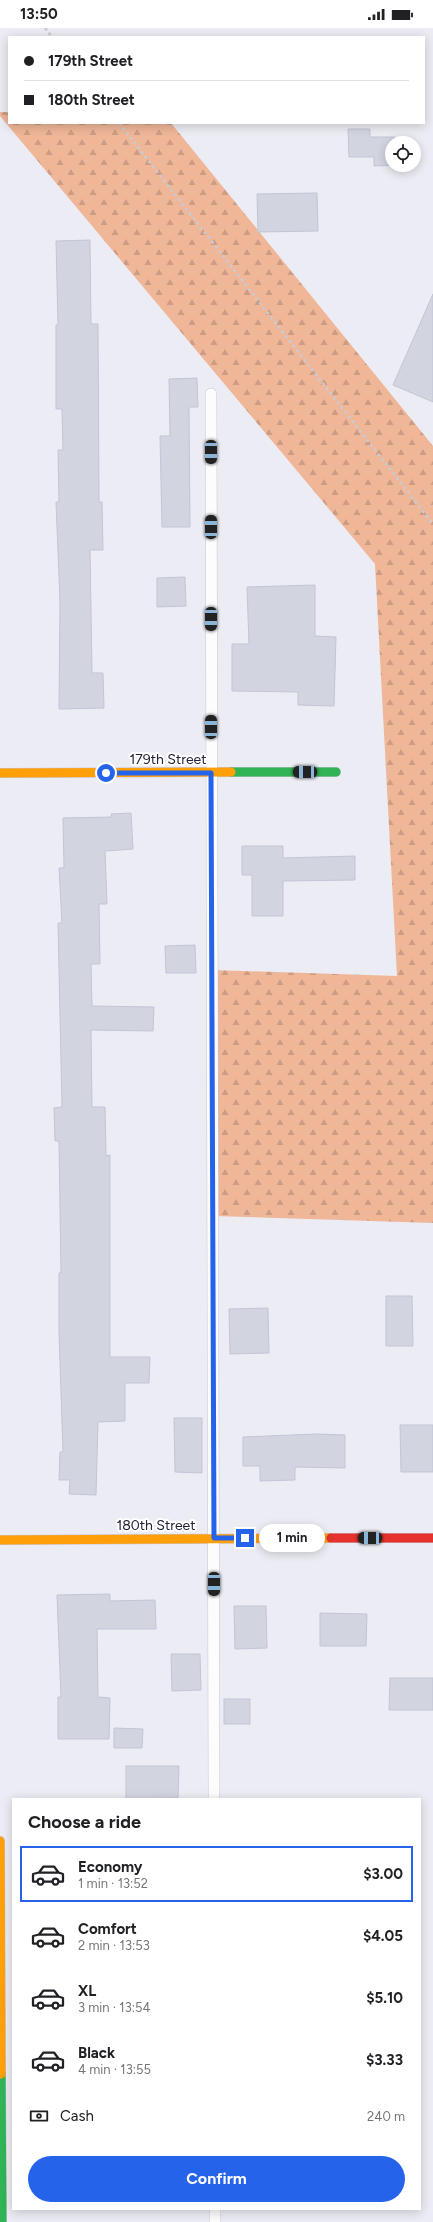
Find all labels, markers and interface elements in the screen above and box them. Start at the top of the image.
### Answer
text: 13:50 [20,5,58,23]
text: 179th Street [48,52,133,70]
text: 180th Street [48,91,135,109]
map controls [385,136,421,172]
button: locate [385,136,421,172]
car [205,440,217,464]
car [205,515,217,539]
car [205,607,217,631]
car [205,715,217,739]
street label: 179th Street [130,751,207,768]
route start [97,764,115,782]
car [293,766,317,778]
street label: 180th Street [116,1517,196,1534]
callout: 1 min [259,1524,325,1552]
route end [236,1529,254,1547]
text: 1 min [277,1530,307,1545]
car [358,1532,382,1544]
car [208,1572,220,1596]
text: Choose a ride [28,1811,141,1833]
icon: car [30,1856,66,1892]
text: Economy [78,1858,143,1876]
text: $3.00 [363,1865,403,1883]
text: 1 min · 13:52 [78,1876,148,1891]
icon: car [30,1918,66,1954]
text: Comfort [78,1920,137,1938]
text: $4.05 [363,1927,403,1945]
text: 2 min · 13:53 [78,1938,150,1953]
icon: car [30,1980,66,2016]
text: XL [78,1982,96,2000]
text: $5.10 [366,1989,403,2007]
text: 3 min · 13:54 [78,2000,151,2015]
icon: car [30,2042,66,2078]
text: Black [78,2044,115,2062]
text: $3.33 [366,2051,403,2069]
text: 4 min · 13:55 [78,2062,151,2077]
icon: cash [28,2105,50,2127]
text: Cash [60,2107,94,2125]
text: 240 m [367,2109,405,2124]
button: Confirm [28,2156,405,2202]

